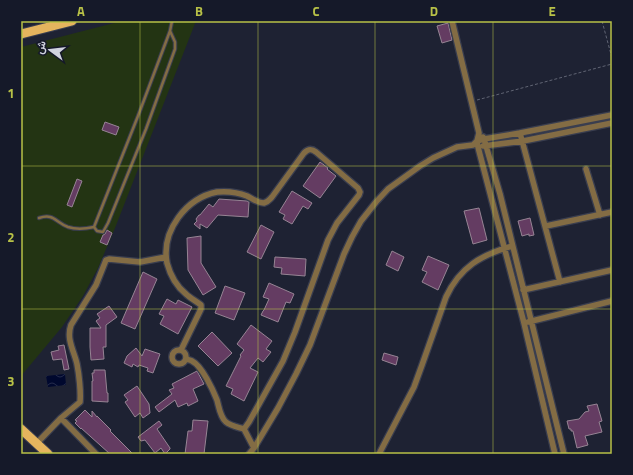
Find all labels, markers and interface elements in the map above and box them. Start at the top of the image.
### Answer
text: A [77,1,85,21]
text: B [195,1,203,21]
text: C [312,1,320,21]
text: D [430,1,438,21]
text: E [548,1,556,21]
north arrow [30,30,70,70]
text: ش [31,39,50,56]
text: 1 [7,83,15,103]
text: 2 [7,227,15,247]
text: 3 [7,371,15,391]

